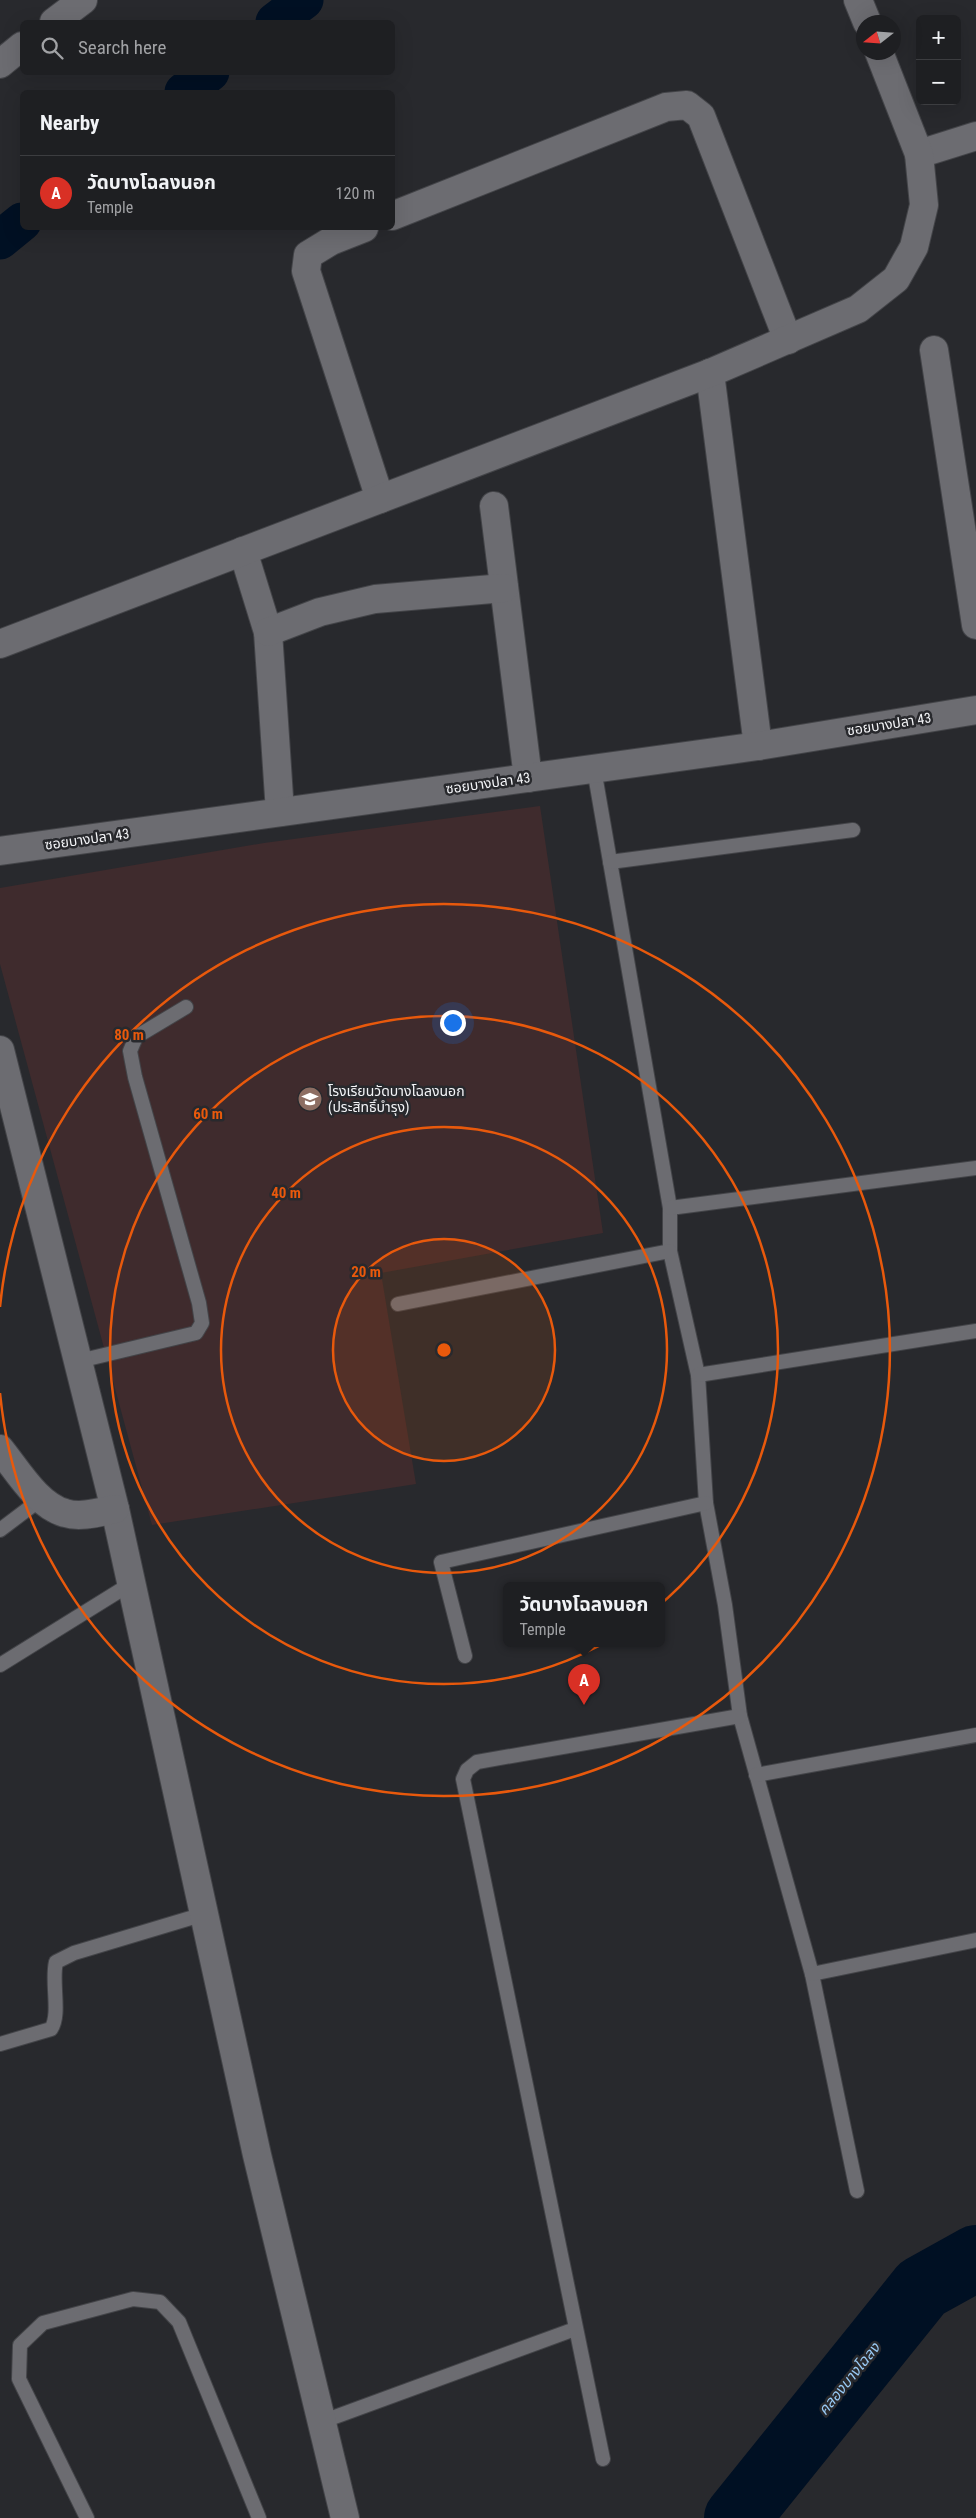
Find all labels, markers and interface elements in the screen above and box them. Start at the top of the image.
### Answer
north arrow [856,15,901,60]
map controls [916,15,961,105]
button: + [916,15,961,60]
search box [20,20,395,75]
icon: search [38,34,66,62]
text: Search here [78,36,166,59]
button: − [916,60,961,105]
text: Nearby [40,111,99,135]
text: วัดบางโฉลงนอก [87,171,216,194]
text: A [51,184,61,203]
text: 120 m [336,184,375,203]
text: Temple [87,198,133,217]
street label: ซอยบางปลา 43 [846,709,932,739]
street label: ซอยบางปลา 43 [445,769,531,797]
street label: ซอยบางปลา 43 [44,825,130,853]
your location [440,1010,466,1036]
text: 80 m [114,1026,144,1044]
place label: โรงเรียนวัดบางโฉลงนอก (ประสิทธิ์บำรุง) [328,1083,465,1116]
school or university icon: โรงเรียนวัดบางโฉลงนอก (ประสิทธิ์บำรุง) [297,1086,323,1112]
text: 60 m [193,1105,223,1123]
text: 40 m [271,1184,301,1202]
text: 20 m [351,1263,381,1281]
centre of rings [435,1341,453,1359]
popup [503,1582,665,1647]
text: วัดบางโฉลงนอก [520,1593,648,1616]
text: Temple [520,1620,566,1639]
pin: A [568,1664,600,1705]
water label: คลองบางโฉลง [814,2338,884,2419]

